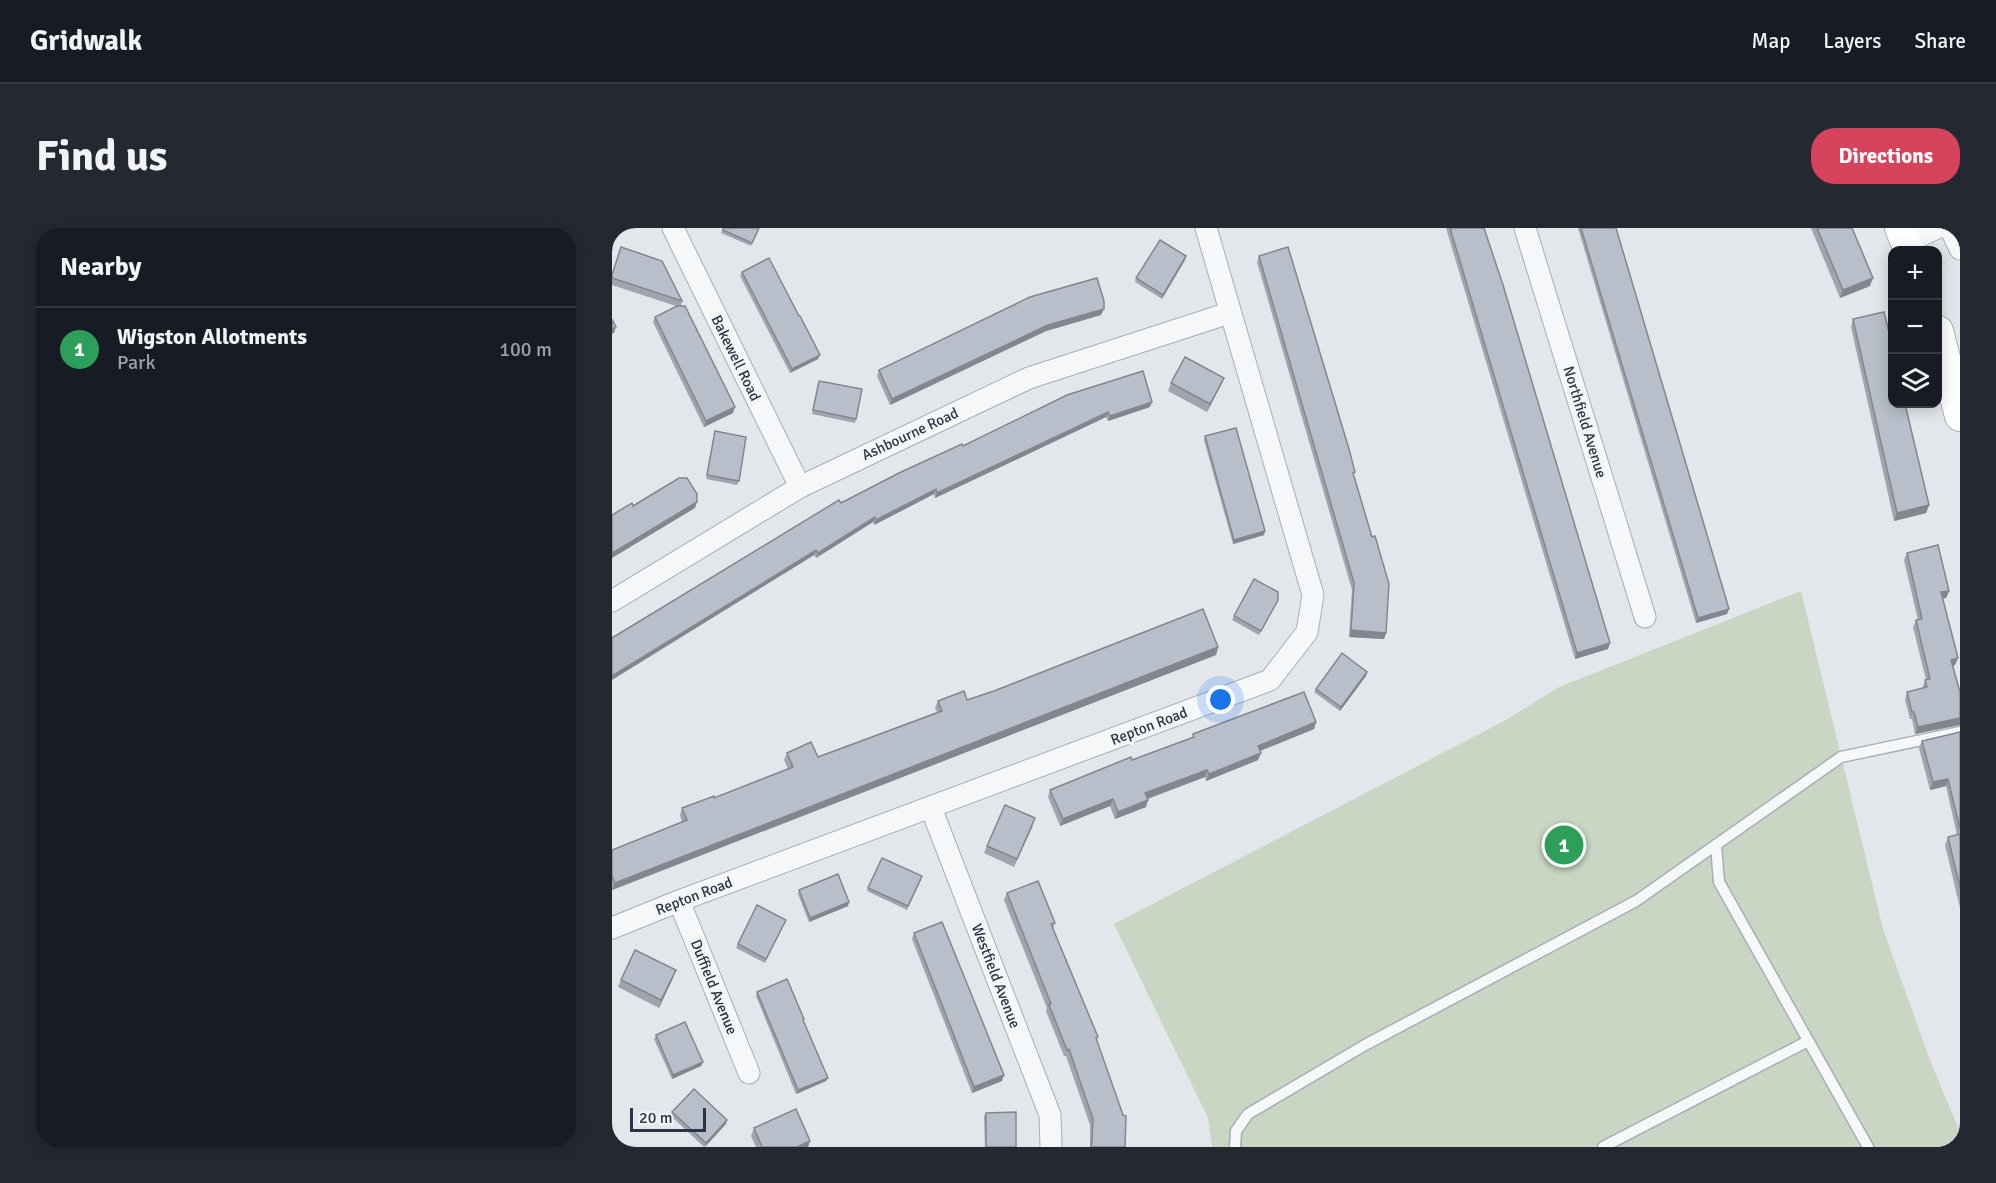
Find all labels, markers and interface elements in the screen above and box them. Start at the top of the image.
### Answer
text: Gridwalk [30,24,142,58]
text: Map [1752,28,1790,54]
text: Layers [1823,28,1881,54]
text: Share [1914,28,1966,54]
button: Directions [1811,128,1960,184]
text: Find us [36,131,167,182]
map controls [1888,246,1942,408]
button: + [1888,246,1942,300]
text: Nearby [60,251,141,283]
button: − [1888,300,1942,354]
street label: Bakewell Road [707,312,765,404]
text: Wigston Allotments [117,323,307,350]
text: 1 [74,337,85,362]
text: 100 m [499,337,552,362]
text: Park [117,350,155,375]
button: layers [1888,354,1942,408]
street label: Northfield Avenue [1559,364,1611,480]
street label: Ashbourne Road [859,404,961,464]
your location [1206,685,1235,714]
street label: Repton Road [1108,703,1190,749]
pin: 1 [1544,822,1584,868]
street label: Repton Road [653,873,735,919]
street label: Westfield Avenue [968,921,1024,1031]
street label: Duffield Avenue [687,937,741,1037]
scale bar [630,1105,706,1132]
text: 20 m [639,1108,673,1128]

